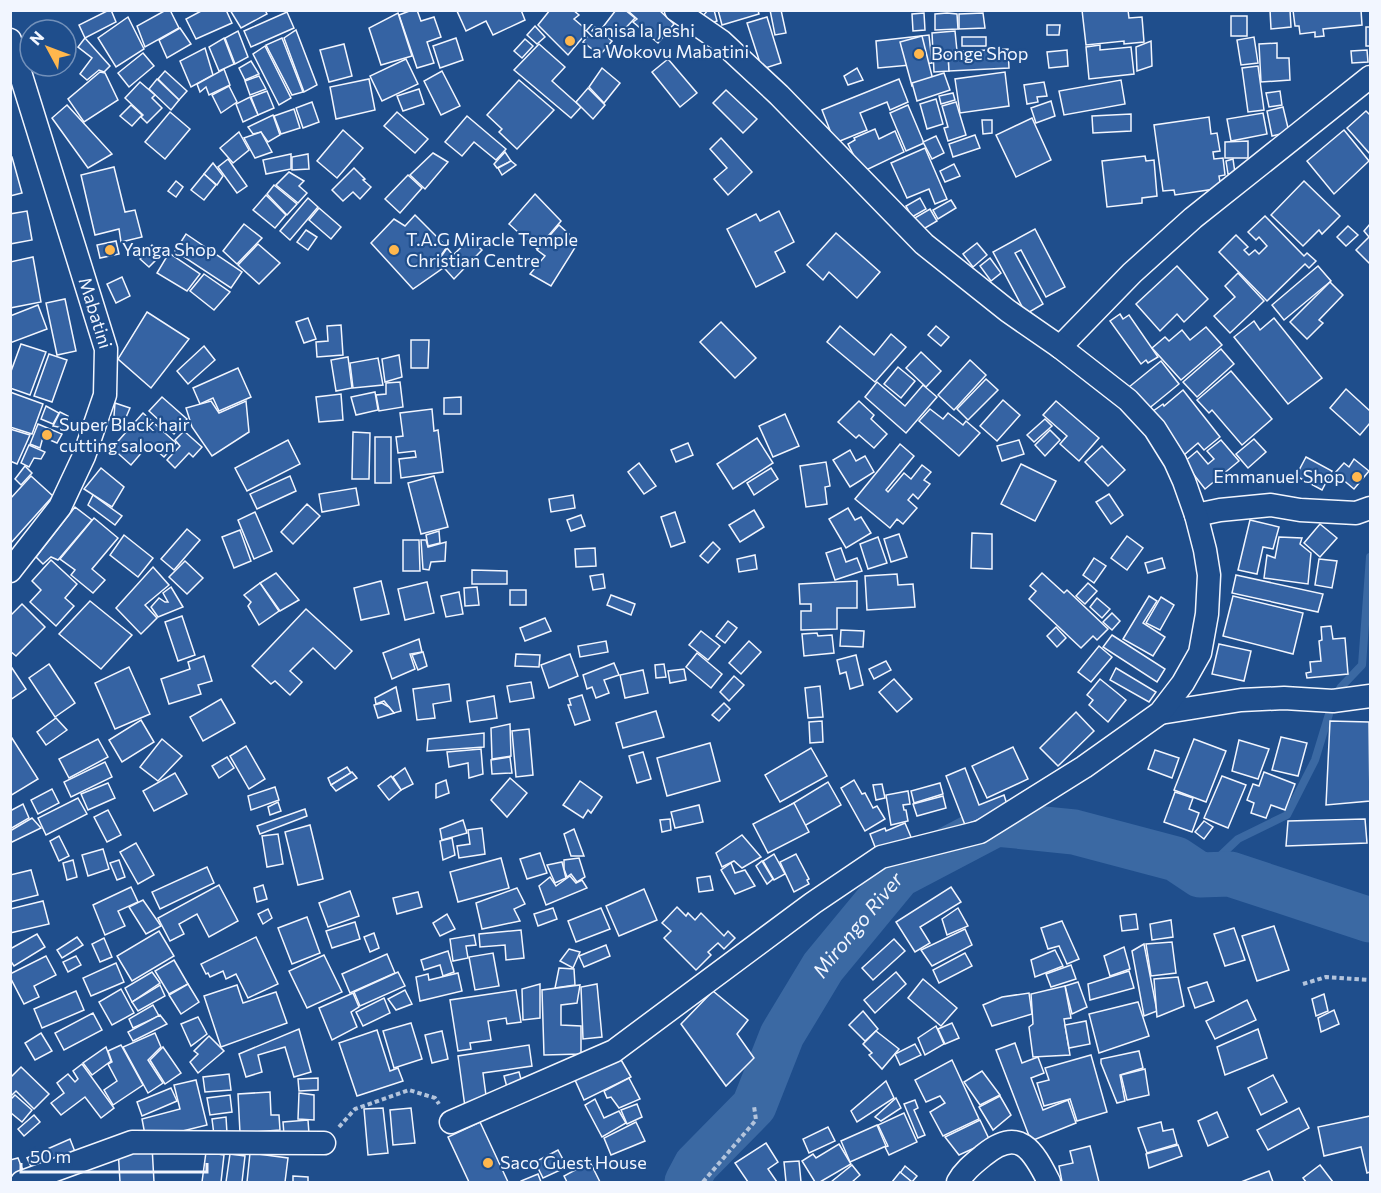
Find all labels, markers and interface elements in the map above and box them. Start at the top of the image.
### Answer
north arrow [18,18,78,78]
place label: Kanisa la Jeshi La Wokovu Mabatini [582,19,749,62]
text: N [25,27,47,49]
marker: Kanisa la Jeshi La Wokovu Mabatini [563,34,577,48]
place label: Bonge Shop [931,42,1028,64]
marker: Bonge Shop [912,47,926,61]
place label: T.A.G Miracle Temple Christian Centre [406,228,578,271]
place label: Yanga Shop [122,238,216,260]
marker: Yanga Shop [103,243,117,257]
marker: T.A.G Miracle Temple Christian Centre [387,243,401,257]
street label: Mabatini [74,274,117,351]
place label: Super Black hair cutting saloon [59,413,190,456]
marker: Super Black hair cutting saloon [40,428,54,442]
place label: Emmanuel Shop [1213,465,1345,487]
marker: Emmanuel Shop [1350,470,1364,484]
water label: Mirongo River [807,866,908,981]
scale bar [21,1136,207,1174]
text: 50 m [30,1145,71,1167]
place label: Saco Guest House [500,1151,647,1173]
marker: Saco Guest House [481,1156,495,1170]

